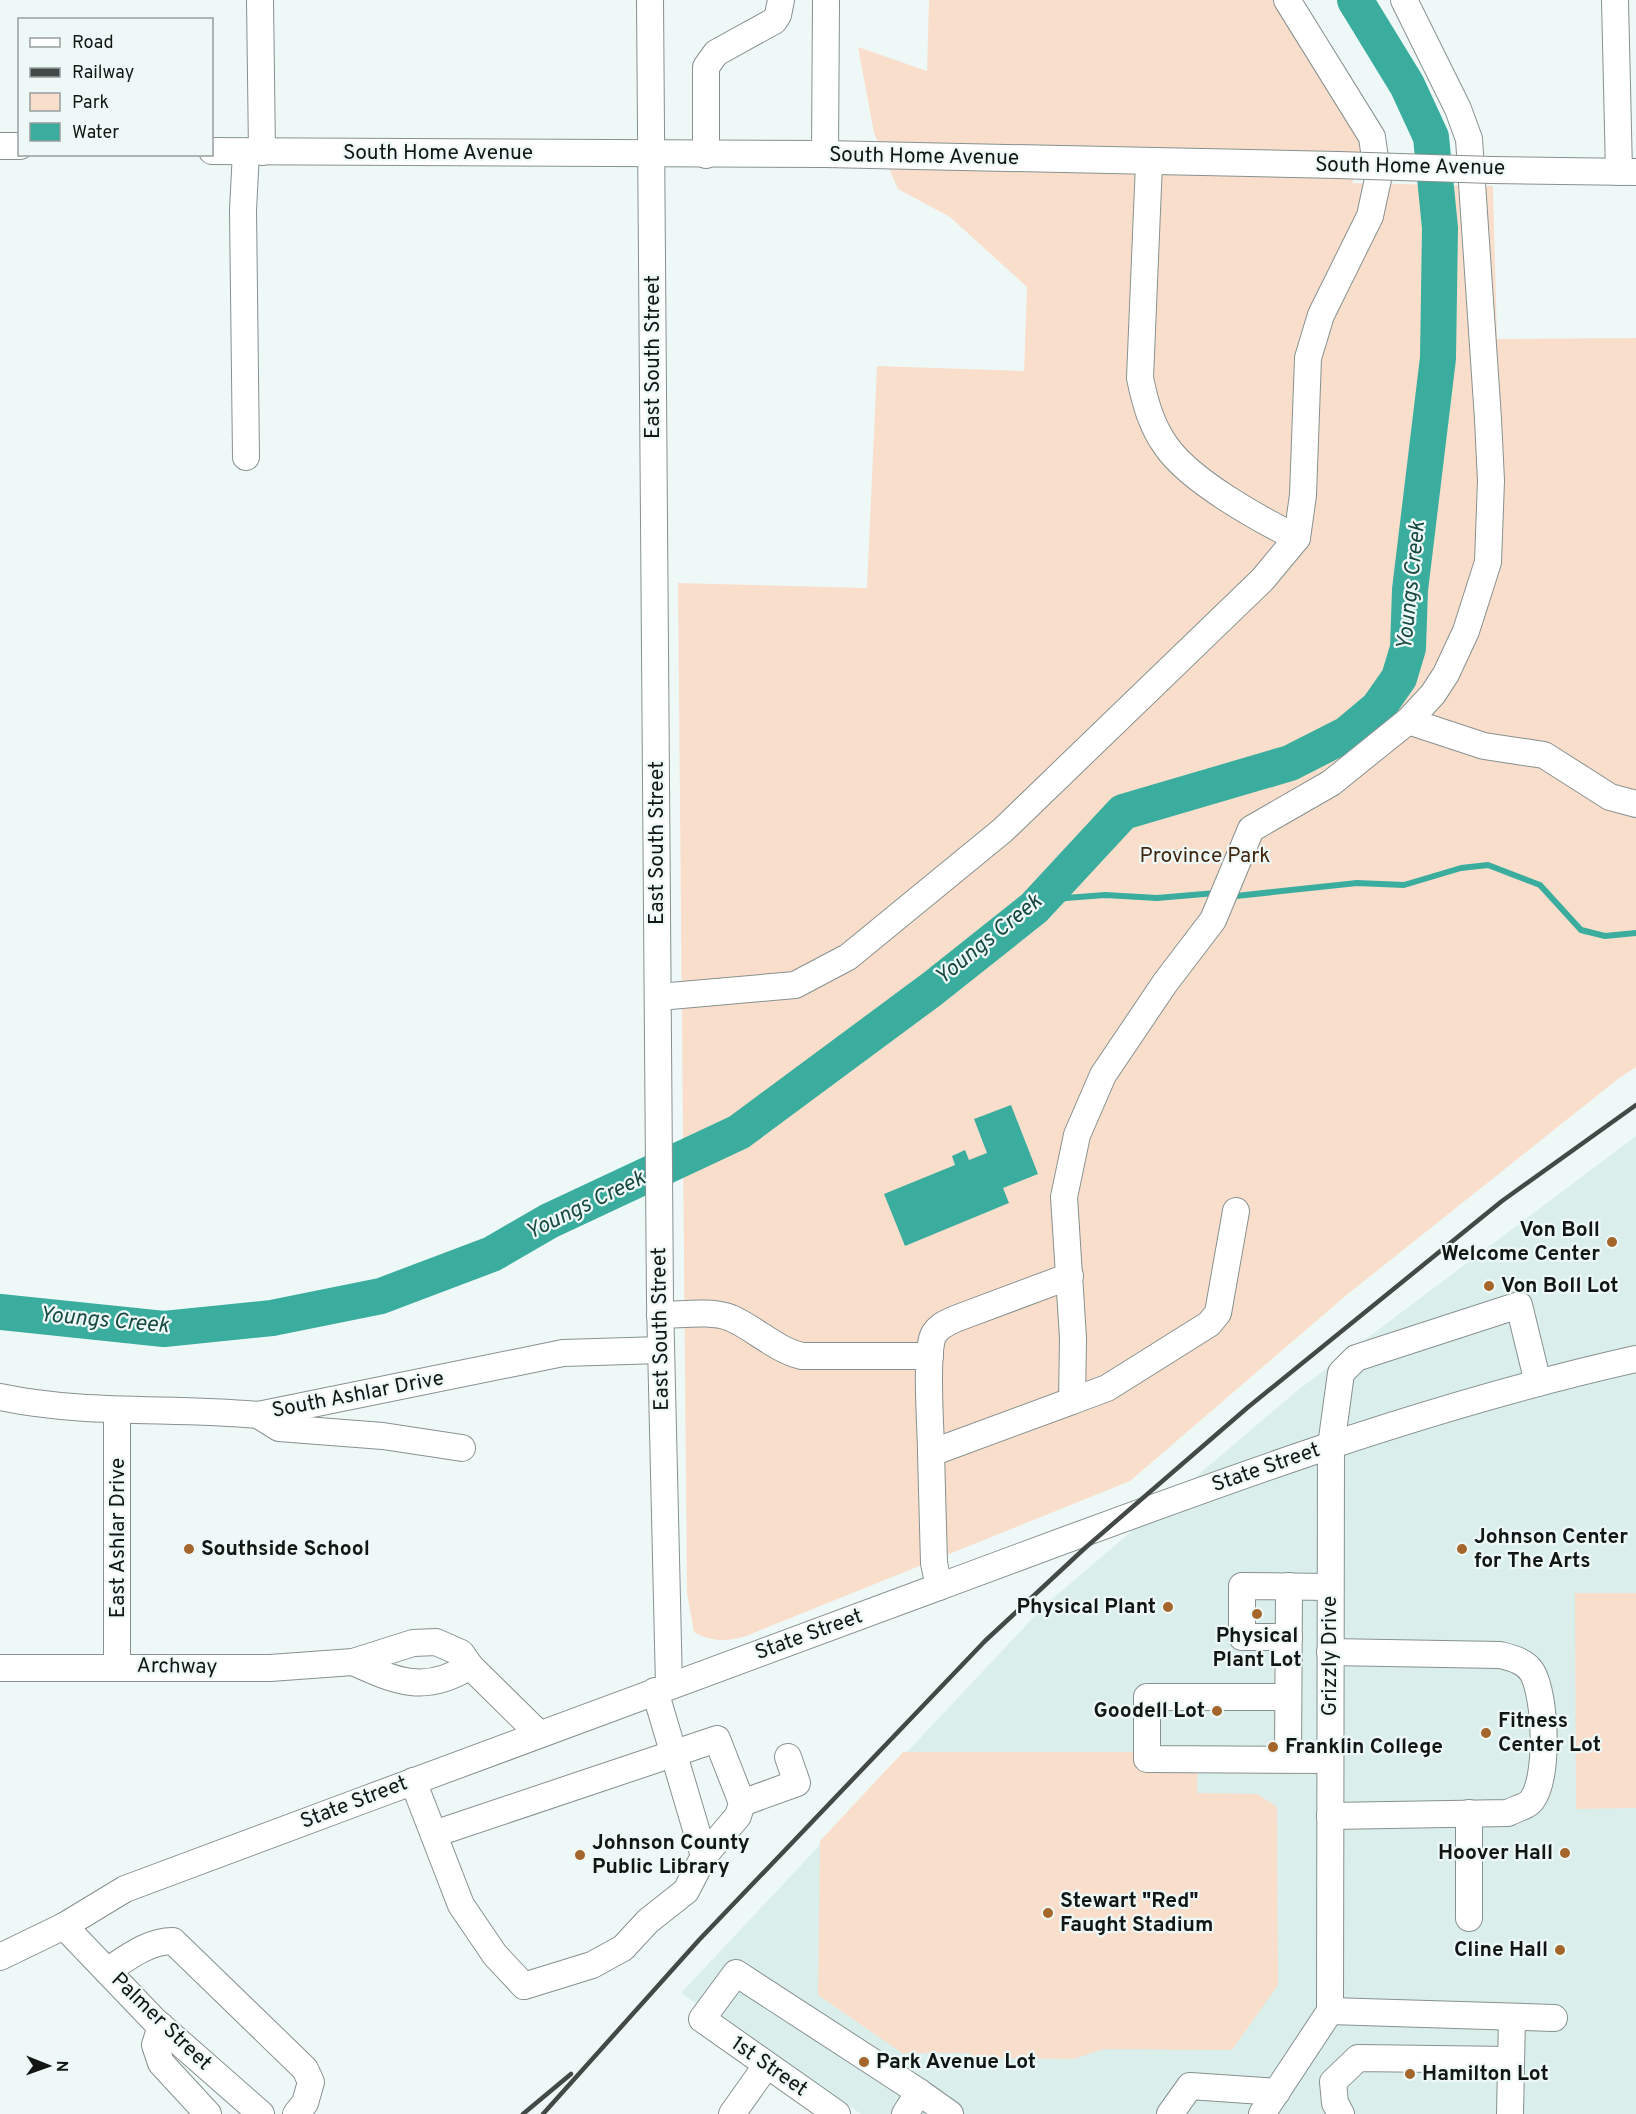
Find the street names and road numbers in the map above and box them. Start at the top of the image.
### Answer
street label: South Home Avenue [343,140,533,167]
street label: South Home Avenue [829,142,1019,172]
street label: South Home Avenue [1315,152,1505,182]
street label: East South Street [640,275,667,439]
street label: East South Street [644,761,671,925]
street label: East South Street [646,1247,676,1411]
street label: South Ashlar Drive [270,1365,446,1425]
street label: State Street [1208,1437,1324,1499]
street label: East Ashlar Drive [105,1458,132,1618]
street label: Grizzly Drive [1317,1596,1344,1716]
street label: State Street [751,1603,867,1667]
street label: Archway [136,1653,218,1681]
street label: State Street [297,1770,411,1836]
street label: Palmer Street [105,1967,217,2077]
street label: 1st Street [725,2031,813,2103]

